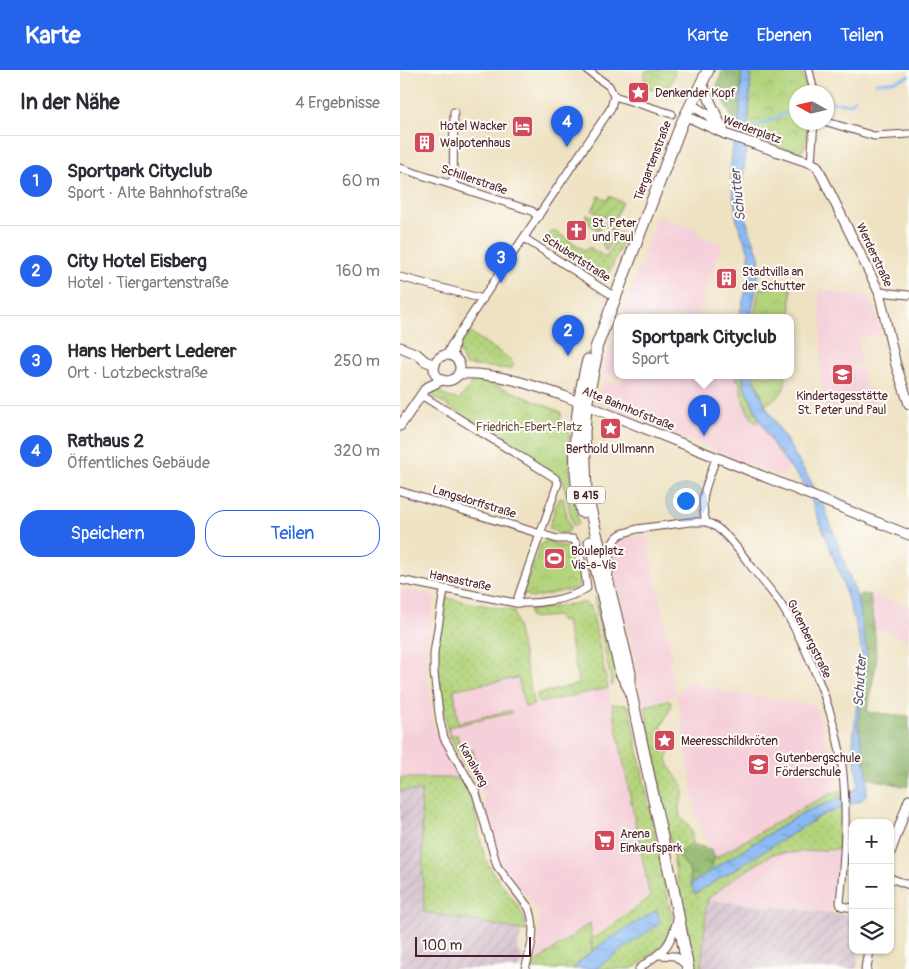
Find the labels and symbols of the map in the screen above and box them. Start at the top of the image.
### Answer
place icon: Denkender Kopf [627,81,651,105]
north arrow [789,85,834,130]
place label: Denkender Kopf [655,86,736,101]
pin: 4 [551,106,583,147]
street label: Werderplatz [721,112,783,148]
hotel icon: Hotel Wacker [511,114,535,138]
place label: Hotel Wacker [440,119,508,134]
street label: Tiergartenstraße [631,119,675,203]
building icon: Walpotenhaus [412,131,436,155]
place label: Walpotenhaus [440,136,511,151]
street label: Schillerstraße [439,162,509,198]
water label: Schutter [727,166,749,222]
place label: St. Peter und Paul [592,216,637,245]
church icon: St. Peter und Paul [564,218,588,242]
street label: Werderstraße [853,221,895,289]
street label: Schubertstraße [539,230,613,286]
pin: 3 [485,242,517,283]
place label: Stadtvilla an der Schutter [742,265,806,294]
building icon: Stadtvilla an der Schutter [714,267,738,291]
pin: 2 [552,315,584,356]
school or university icon: Kindertagesstätte St. Peter und Paul [830,363,854,387]
street label: Alte Bahnhofstraße [580,384,676,434]
place label: Kindertagesstätte St. Peter und Paul [796,389,888,418]
pin: 1 [688,395,720,436]
place icon: Berthold Ullmann [598,416,622,440]
park label: Friedrich-Ebert-Platz [476,420,582,435]
place label: Berthold Ullmann [566,442,654,457]
street label: Langsdorffstraße [430,482,518,522]
road number: B 415 [567,486,605,504]
your location [673,488,699,514]
place label: Bouleplatz Vis-a-Vis [571,544,624,573]
sports icon: Bouleplatz Vis-a-Vis [543,546,567,570]
street label: Hansastraße [428,567,492,595]
street label: Gutenbergstraße [783,597,835,681]
water label: Schutter [850,652,870,708]
place icon: Meeresschildkröten [653,729,677,753]
place label: Meeresschildkröten [681,734,778,749]
street label: Kanalweg [455,740,491,790]
place label: Gutenbergschule Förderschule [775,751,860,780]
school or university icon: Gutenbergschule Förderschule [747,753,771,777]
place label: Arena Einkaufspark [620,827,682,856]
supermarket icon: Arena Einkaufspark [592,829,616,853]
scale bar [415,934,531,957]

